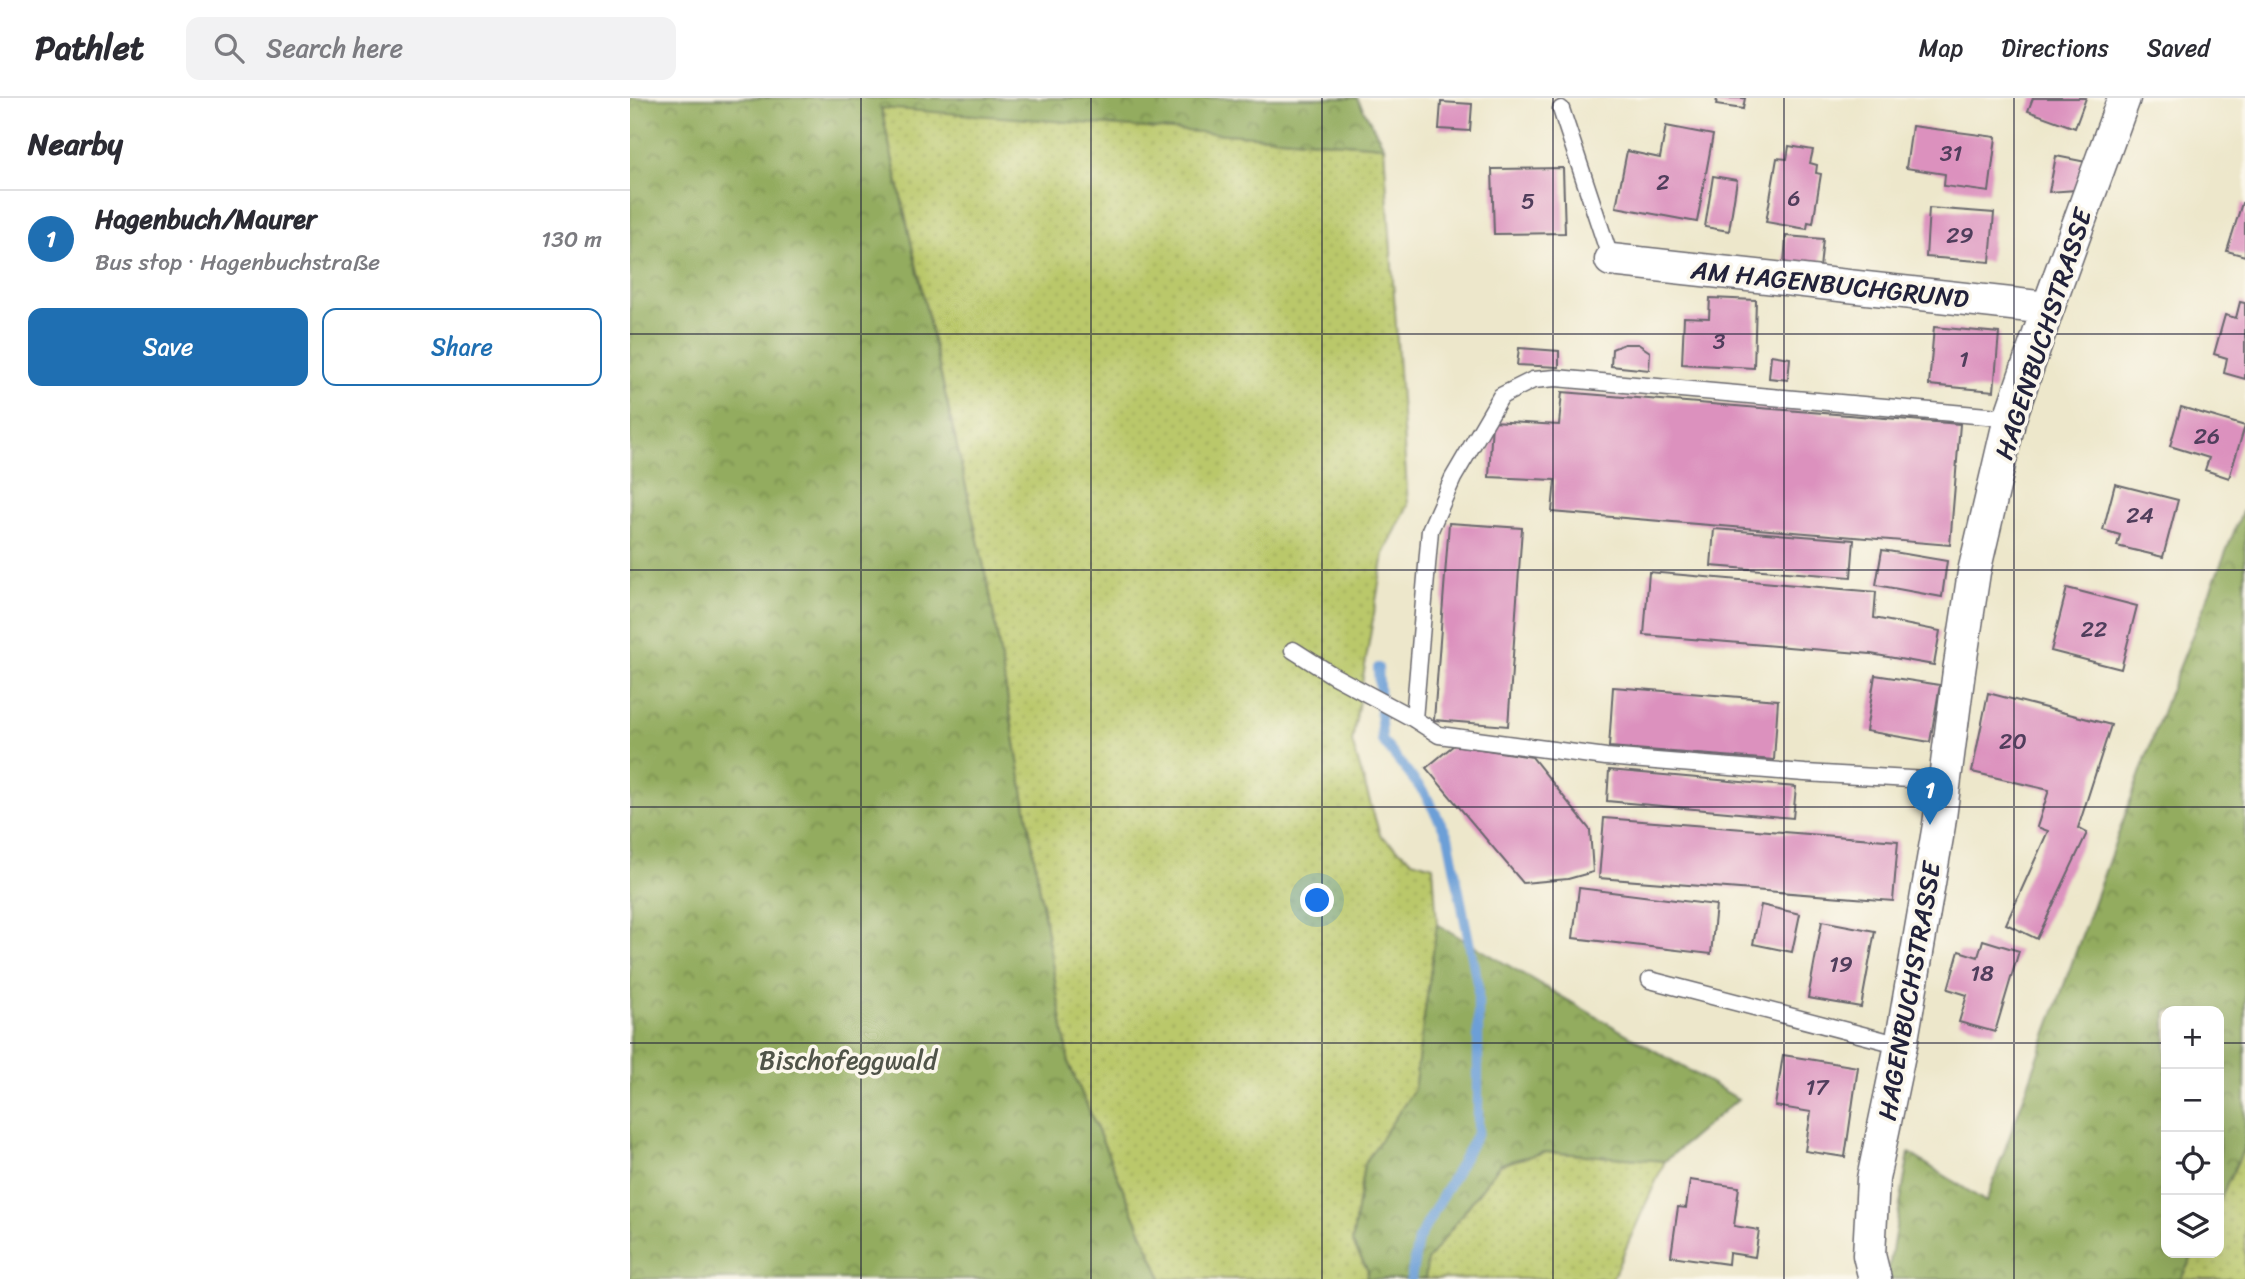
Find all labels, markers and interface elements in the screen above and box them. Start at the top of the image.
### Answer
search box [186,17,676,80]
text: Pathlet [35,19,144,77]
text: Search here [266,25,403,71]
text: Map [1919,27,1963,69]
text: Directions [2001,27,2109,69]
text: Saved [2147,27,2210,69]
icon: search [210,29,248,67]
text: Nearby [28,117,123,171]
house number: 31 [1940,133,1962,174]
house number: 2 [1656,162,1670,203]
house number: 6 [1787,178,1801,219]
house number: 5 [1521,181,1535,222]
text: Hagenbuch/Maurer [95,196,316,242]
street label: HAGENBUCHSTRASSE [1981,201,2106,466]
house number: 29 [1946,215,1974,256]
text: 1 [46,219,56,260]
text: 130 m [541,219,602,260]
text: Bus stop · Hagenbuchstraße [95,242,380,283]
street label: AM HAGENBUCHGRUND [1688,246,1972,322]
button: Save [28,308,308,386]
button: Share [322,308,602,386]
house number: 3 [1713,321,1726,362]
house number: 1 [1959,339,1969,380]
house number: 26 [2194,416,2220,457]
house number: 24 [2126,495,2154,536]
house number: 22 [2081,609,2107,650]
house number: 20 [1999,721,2027,762]
pin: 1 [1907,767,1953,825]
street label: HAGENBUCHSTRASSE [1864,857,1955,1124]
your location [1300,883,1334,917]
house number: 19 [1829,944,1853,985]
house number: 18 [1970,953,1994,994]
map controls [2161,1006,2224,1258]
button: + [2161,1006,2224,1069]
park label: Bischofeggwald [759,1037,939,1083]
house number: 17 [1806,1067,1830,1108]
button: − [2161,1069,2224,1132]
button: locate [2161,1132,2224,1195]
button: layers [2161,1195,2224,1258]

